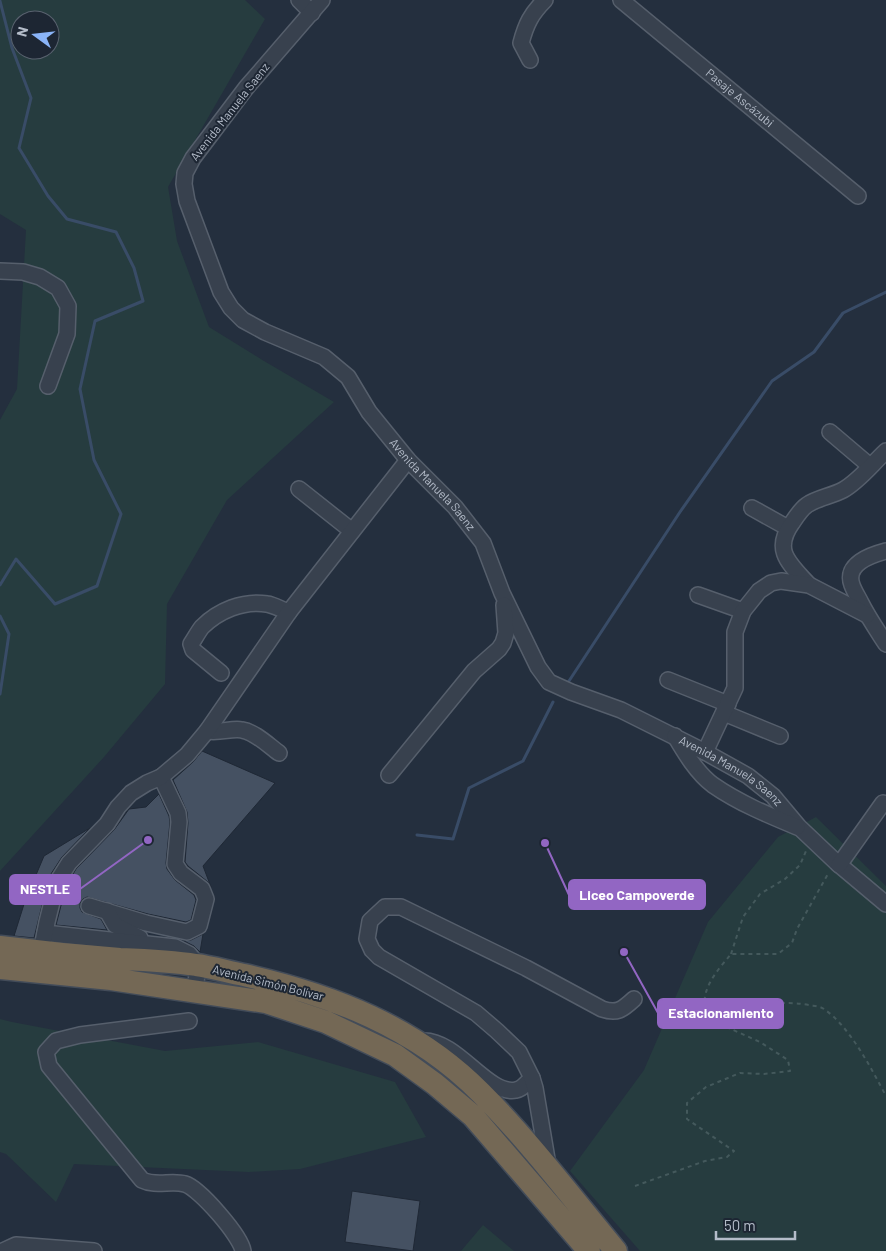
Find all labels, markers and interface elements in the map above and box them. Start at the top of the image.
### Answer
north arrow [10,10,60,60]
text: N [13,25,31,38]
street label: Avenida Manuela Saenz [187,60,272,163]
street label: Pasaje Ascázubi [704,65,777,129]
street label: Avenida Manuela Saenz [387,435,479,533]
street label: Avenida Manuela Saenz [677,732,786,808]
callout: NESTLE [10,875,80,904]
text: NESTLE [20,880,70,897]
callout: Liceo Campoverde [569,880,705,909]
text: Liceo Campoverde [579,886,695,903]
street label: Avenida Simón Bolívar [211,961,326,1003]
callout: Estacionamiento [658,999,783,1028]
text: Estacionamiento [668,1004,774,1021]
scale bar [716,1208,795,1240]
text: 50 m [724,1216,756,1234]

